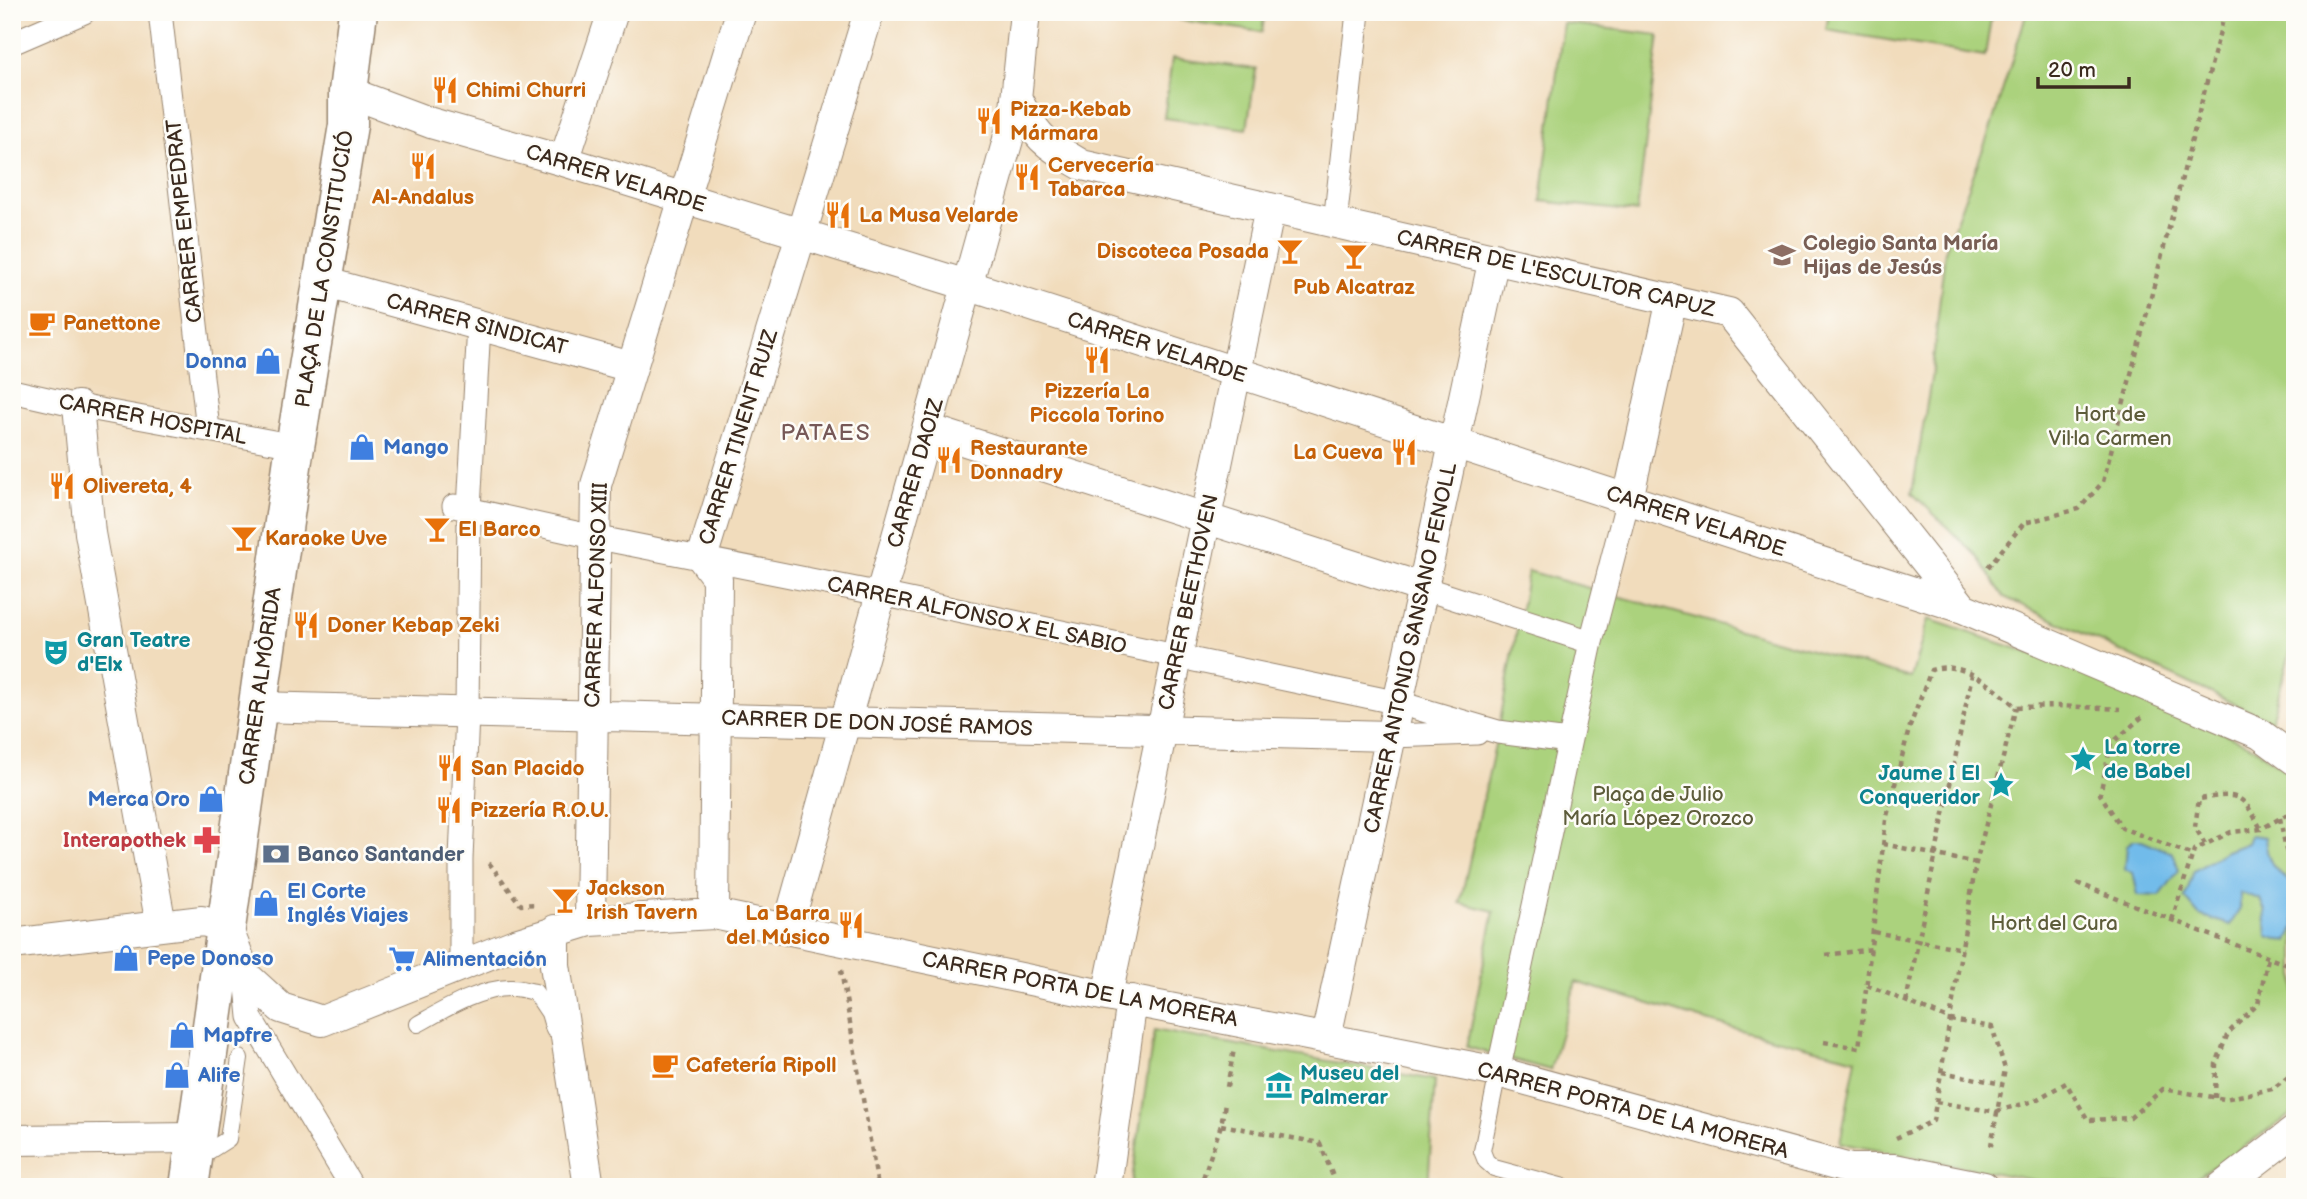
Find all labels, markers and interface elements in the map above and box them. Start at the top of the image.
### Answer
scale bar [2038,46,2128,90]
text: 20 m [2048,58,2096,83]
restaurant icon: Chimi Churri [430,75,460,105]
place label: Chimi Churri [466,78,586,103]
place label: Pizza-Kebab Mármara [1010,97,1131,146]
restaurant icon: Pizza-Kebab Mármara [974,106,1004,136]
street label: CARRER EMPEDRAT [161,118,208,324]
street label: PLAÇA DE LA CONSTITUCIÓ [290,129,359,409]
street label: CARRER VELARDE [523,139,709,218]
restaurant icon: Al-Andalus [408,151,438,181]
place label: Cervecería Tabarca [1048,153,1154,202]
restaurant icon: Cervecería Tabarca [1012,162,1042,192]
place label: Al-Andalus [371,185,474,210]
restaurant icon: La Musa Velarde [823,200,853,230]
place label: La Musa Velarde [859,203,1018,228]
street label: CARRER DE L'ESCULTOR CAPUZ [1394,225,1718,322]
place label: Colegio Santa María Hijas de Jesús [1803,231,1999,280]
bar icon: Discoteca Posada [1275,236,1305,266]
place label: Discoteca Posada [1097,239,1269,264]
school or university icon: Colegio Santa María Hijas de Jesús [1767,240,1797,270]
bar icon: Pub Alcatraz [1339,241,1369,271]
place label: Pub Alcatraz [1293,275,1415,300]
street label: CARRER SINDICAT [383,288,571,361]
street label: CARRER VELARDE [1064,307,1250,388]
cafe icon: Panettone [27,308,57,338]
place label: Panettone [63,311,161,336]
street label: CARRER TINENT RUIZ [694,326,783,548]
restaurant icon: Pizzería La Piccola Torino [1082,345,1112,375]
shop icon: Donna [253,346,283,376]
place label: Donna [185,349,247,374]
place label: Pizzería La Piccola Torino [1029,379,1165,428]
street label: CARRER HOSPITAL [57,389,249,450]
street label: CARRER DAOIZ [882,395,949,551]
park label: Hort de Vil·la Carmen [2048,402,2172,451]
district label: PATAES [780,419,872,447]
shop icon: Mango [347,432,377,462]
place label: Mango [383,435,449,460]
place label: Restaurante Donnadry [970,436,1088,485]
restaurant icon: La Cueva [1389,437,1419,467]
place label: La Cueva [1293,440,1383,465]
restaurant icon: Restaurante Donnadry [934,445,964,475]
street label: CARRER ANTONIO SANSANO FENOLL [1359,461,1462,836]
restaurant icon: Olivereta, 4 [47,471,77,501]
place label: Olivereta, 4 [83,474,192,499]
street label: CARRER VELARDE [1603,481,1789,562]
street label: CARRER ALFONSO XIII [580,482,613,708]
street label: CARRER BEETHOVEN [1153,492,1224,712]
bar icon: El Barco [422,514,452,544]
place label: El Barco [458,517,541,542]
bar icon: Karaoke Uve [229,523,259,553]
place label: Karaoke Uve [265,526,387,551]
street label: CARRER ALFONSO X EL SABIO [825,571,1129,659]
street label: CARRER ALMÒRIDA [234,585,287,787]
restaurant icon: Doner Kebap Zeki [291,610,321,640]
place label: Doner Kebap Zeki [327,613,500,638]
place label: Gran Teatre d'Elx [77,628,190,677]
theatre icon: Gran Teatre d'Elx [41,637,71,667]
street label: CARRER DE DON JOSÉ RAMOS [721,706,1033,741]
place label: La torre de Babel [2104,735,2191,784]
place icon: La torre de Babel [2068,744,2098,774]
restaurant icon: San Placido [435,753,465,783]
place label: San Placido [471,756,585,781]
place label: Jaume I El Conqueridor [1859,761,1981,810]
place icon: Jaume I El Conqueridor [1986,770,2016,800]
park label: Plaça de Julio María López Orozco [1562,782,1754,831]
shop icon: Merca Oro [196,784,226,814]
place label: Merca Oro [88,787,190,812]
restaurant icon: Pizzería R.O.U. [434,795,464,825]
place label: Pizzería R.O.U. [470,798,609,823]
pharmacy icon: Interapothek [192,825,222,855]
place label: Interapothek [63,828,186,853]
bank icon: Banco Santander [261,839,291,869]
place label: Banco Santander [297,842,465,867]
place label: Jackson Irish Tavern [586,876,698,925]
place label: El Corte Inglés Viajes [287,879,408,928]
bar icon: Jackson Irish Tavern [550,885,580,915]
shop icon: El Corte Inglés Viajes [251,888,281,918]
place label: La Barra del Músico [726,901,830,950]
restaurant icon: La Barra del Músico [836,910,866,940]
park label: Hort del Cura [1990,911,2118,936]
shop icon: Pepe Donoso [111,943,141,973]
supermarket icon: Alimentación [387,944,417,974]
place label: Pepe Donoso [147,946,274,971]
place label: Alimentación [422,947,547,972]
street label: CARRER PORTA DE LA MORERA [920,947,1240,1032]
shop icon: Mapfre [167,1020,197,1050]
place label: Mapfre [203,1023,273,1048]
cafe icon: Cafetería Ripoll [650,1050,680,1080]
place label: Cafetería Ripoll [686,1053,836,1078]
street label: CARRER PORTA DE LA MORERA [1474,1057,1791,1164]
shop icon: Alife [162,1060,192,1090]
place label: Museu del Palmerar [1300,1061,1399,1110]
place label: Alife [197,1063,241,1088]
museum icon: Museu del Palmerar [1264,1070,1294,1100]

